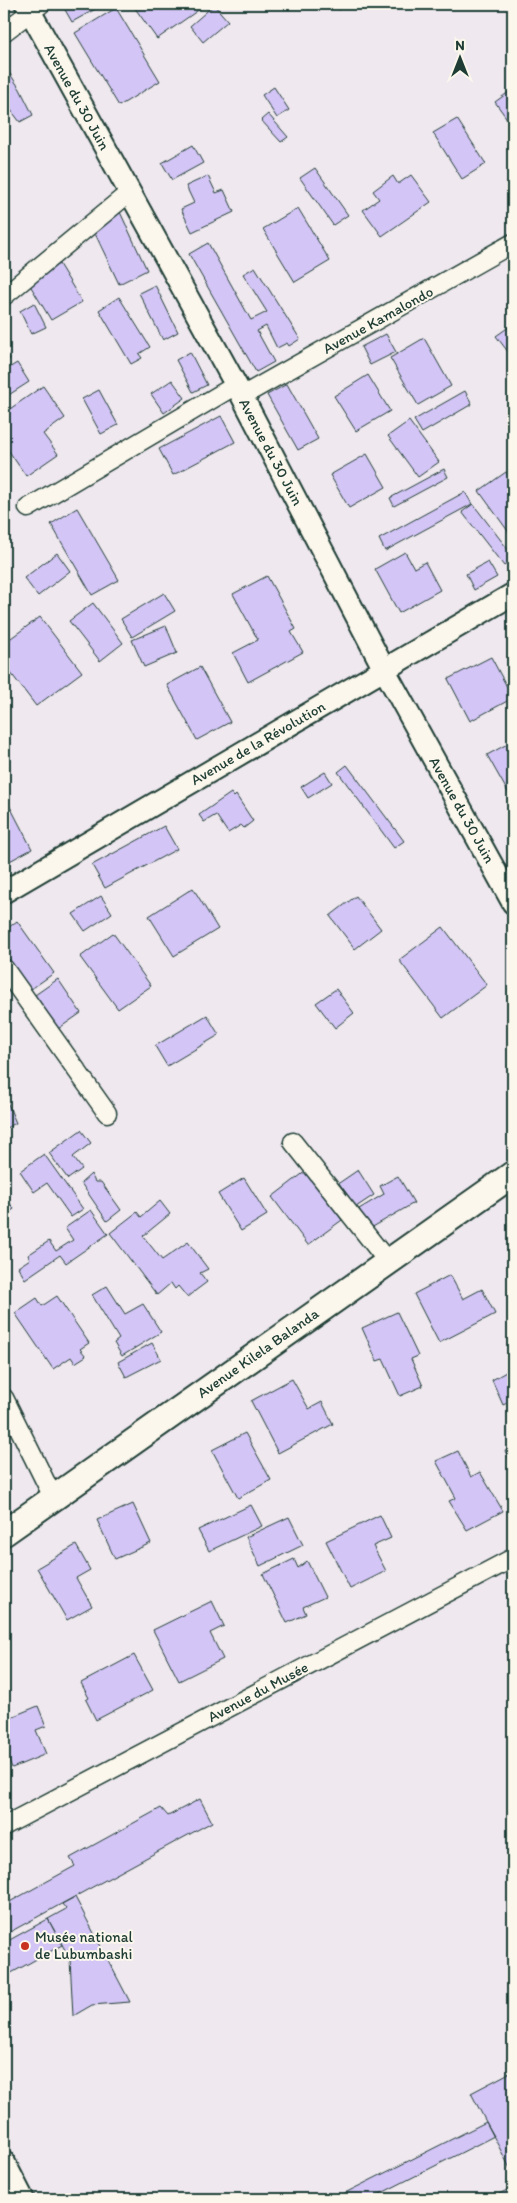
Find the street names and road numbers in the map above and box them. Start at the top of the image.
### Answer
street label: Avenue du 30 Juin [40,41,114,154]
street label: Avenue Kamalondo [320,282,436,358]
street label: Avenue du 30 Juin [235,395,307,509]
street label: Avenue de la Révolution [188,697,328,789]
street label: Avenue du 30 Juin [425,754,499,867]
street label: Avenue Kilela Balanda [194,1304,322,1402]
street label: Avenue du Musée [205,1658,311,1726]

